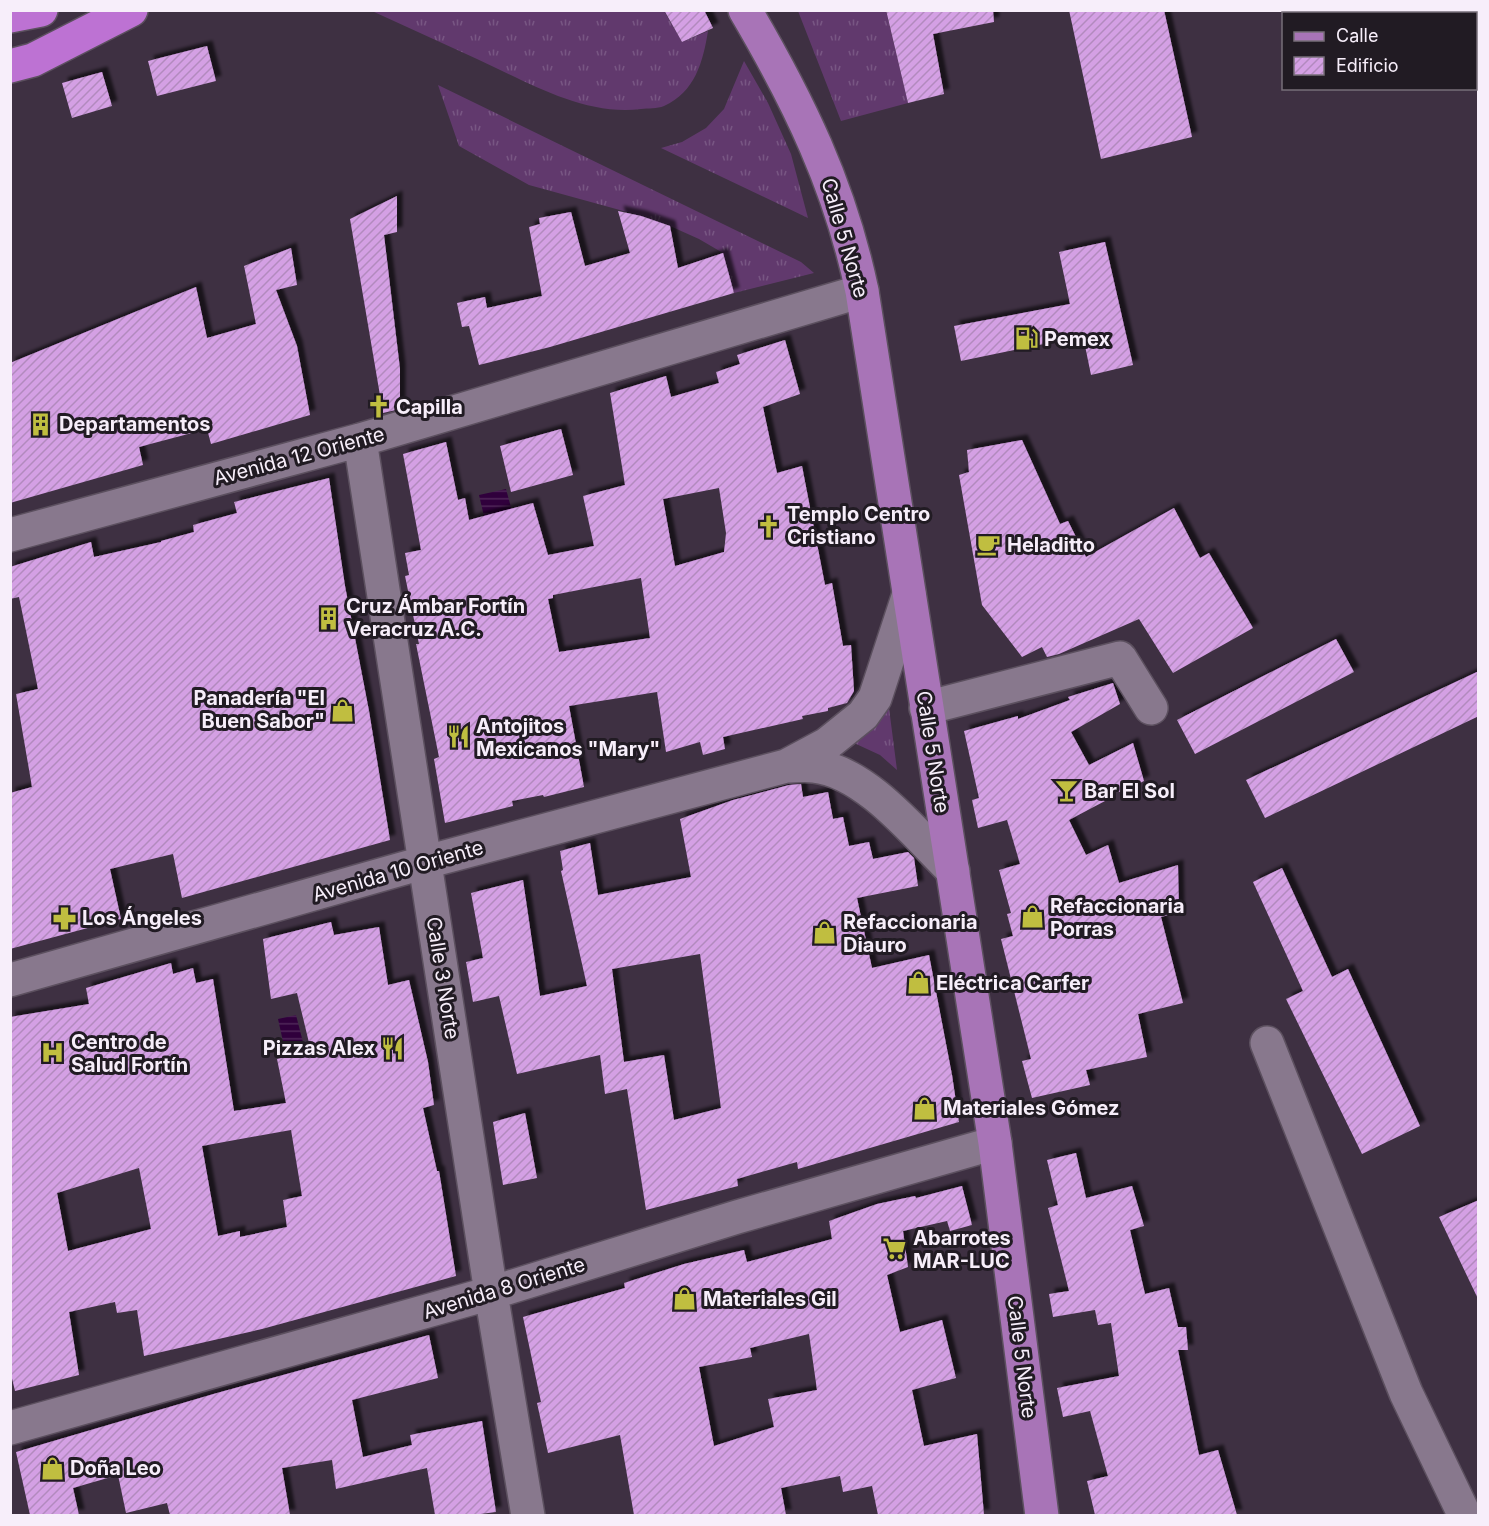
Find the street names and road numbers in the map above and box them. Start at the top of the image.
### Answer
street label: Calle 5 Norte [816,175,874,301]
street label: Avenida 12 Oriente [211,422,387,490]
street label: Calle 5 Norte [911,689,955,815]
street label: Avenida 10 Oriente [310,835,486,907]
street label: Calle 3 Norte [421,915,465,1041]
street label: Avenida 8 Oriente [420,1252,588,1324]
street label: Calle 5 Norte [1003,1294,1041,1420]

